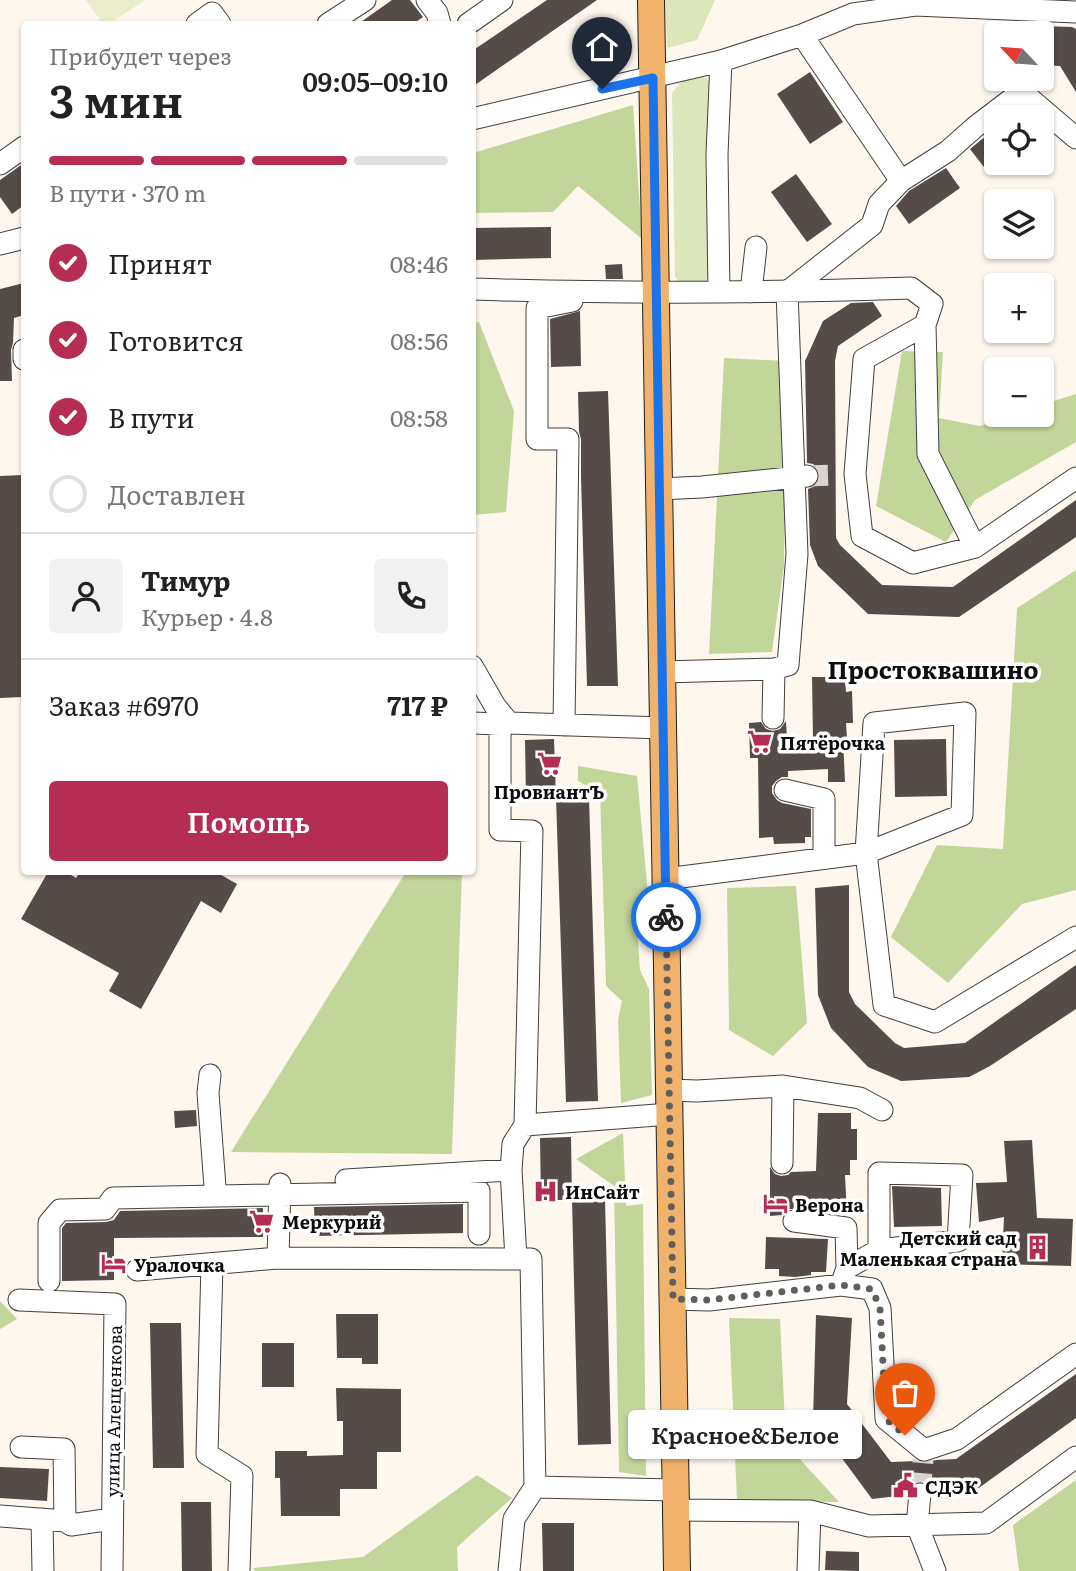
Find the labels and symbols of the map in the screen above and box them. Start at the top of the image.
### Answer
pin [572,17,632,89]
north arrow [984,21,1054,91]
district label: Простоквашино [828,651,1038,686]
supermarket icon: Пятёрочка [746,728,774,756]
place label: Пятёрочка [780,729,886,756]
supermarket icon: ПровиантЪ [535,750,563,778]
place label: ПровиантЪ [494,778,605,805]
courier [631,882,701,952]
hospital icon: ИнСайт [531,1177,559,1205]
place label: ИнСайт [565,1178,640,1205]
hotel icon: Верона [761,1190,789,1218]
place label: Верона [795,1191,864,1218]
supermarket icon: Меркурий [248,1207,276,1235]
place label: Меркурий [282,1208,382,1235]
place label: Детский сад Маленькая страна [840,1224,1018,1272]
building icon: Детский сад Маленькая страна [1023,1233,1051,1261]
hotel icon: Уралочка [100,1250,128,1278]
place label: Уралочка [134,1251,226,1278]
street label: улица Алещенкова [98,1324,128,1497]
pin [875,1363,935,1435]
callout: Красное&Белое [628,1410,863,1460]
public building icon: СДЭК [891,1472,919,1500]
place label: СДЭК [925,1473,978,1500]

